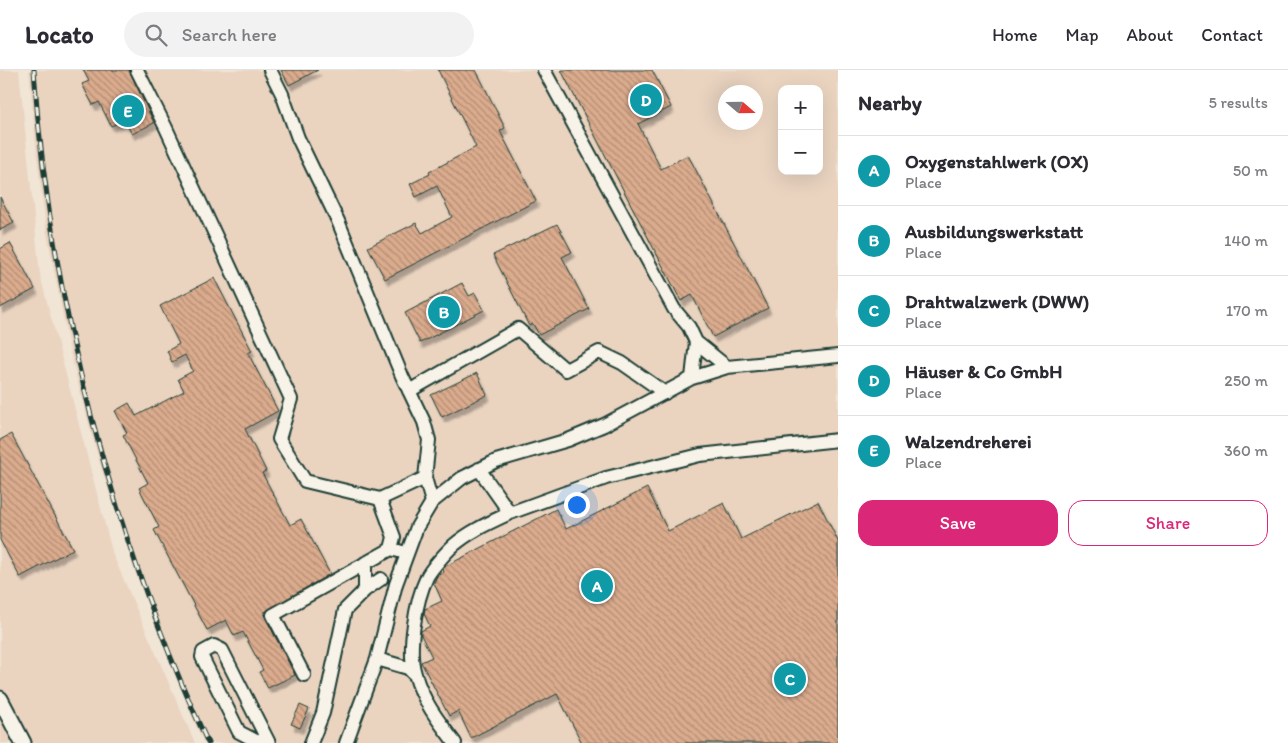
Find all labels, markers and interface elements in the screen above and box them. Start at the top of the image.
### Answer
search box [124,12,474,57]
text: Locato [25,20,94,49]
icon: search [142,21,170,49]
text: Search here [182,23,277,46]
text: Home [992,24,1038,46]
text: Map [1066,24,1099,46]
text: About [1127,24,1173,46]
text: Contact [1201,24,1263,46]
pin: D [630,81,662,119]
north arrow [718,85,763,130]
map controls [778,85,823,175]
button: + [778,85,823,130]
text: Nearby [858,90,922,115]
pin: E [112,92,144,130]
text: 5 results [1208,93,1268,112]
button: − [778,130,823,175]
text: Oxygenstahlwerk (OX) [905,150,1089,173]
text: A [869,161,879,180]
text: 50 m [1233,161,1268,180]
text: Place [905,173,942,192]
text: Ausbildungswerkstatt [905,220,1083,243]
text: B [869,231,879,250]
text: 140 m [1224,231,1268,250]
text: Place [905,243,942,262]
text: Drahtwalzwerk (DWW) [905,290,1089,313]
pin: B [428,293,460,331]
text: C [869,301,879,320]
text: 170 m [1226,301,1268,320]
text: Place [905,313,942,332]
text: Häuser & Co GmbH [905,360,1062,383]
text: D [869,371,879,390]
text: 250 m [1224,371,1268,390]
text: Place [905,383,942,402]
text: Walzendreherei [905,430,1032,453]
text: E [870,441,878,460]
text: 360 m [1224,441,1268,460]
text: Place [905,453,942,472]
your location [564,492,590,518]
button: Save [858,500,1058,546]
button: Share [1068,500,1268,546]
pin: A [581,567,613,605]
pin: C [774,660,806,698]

